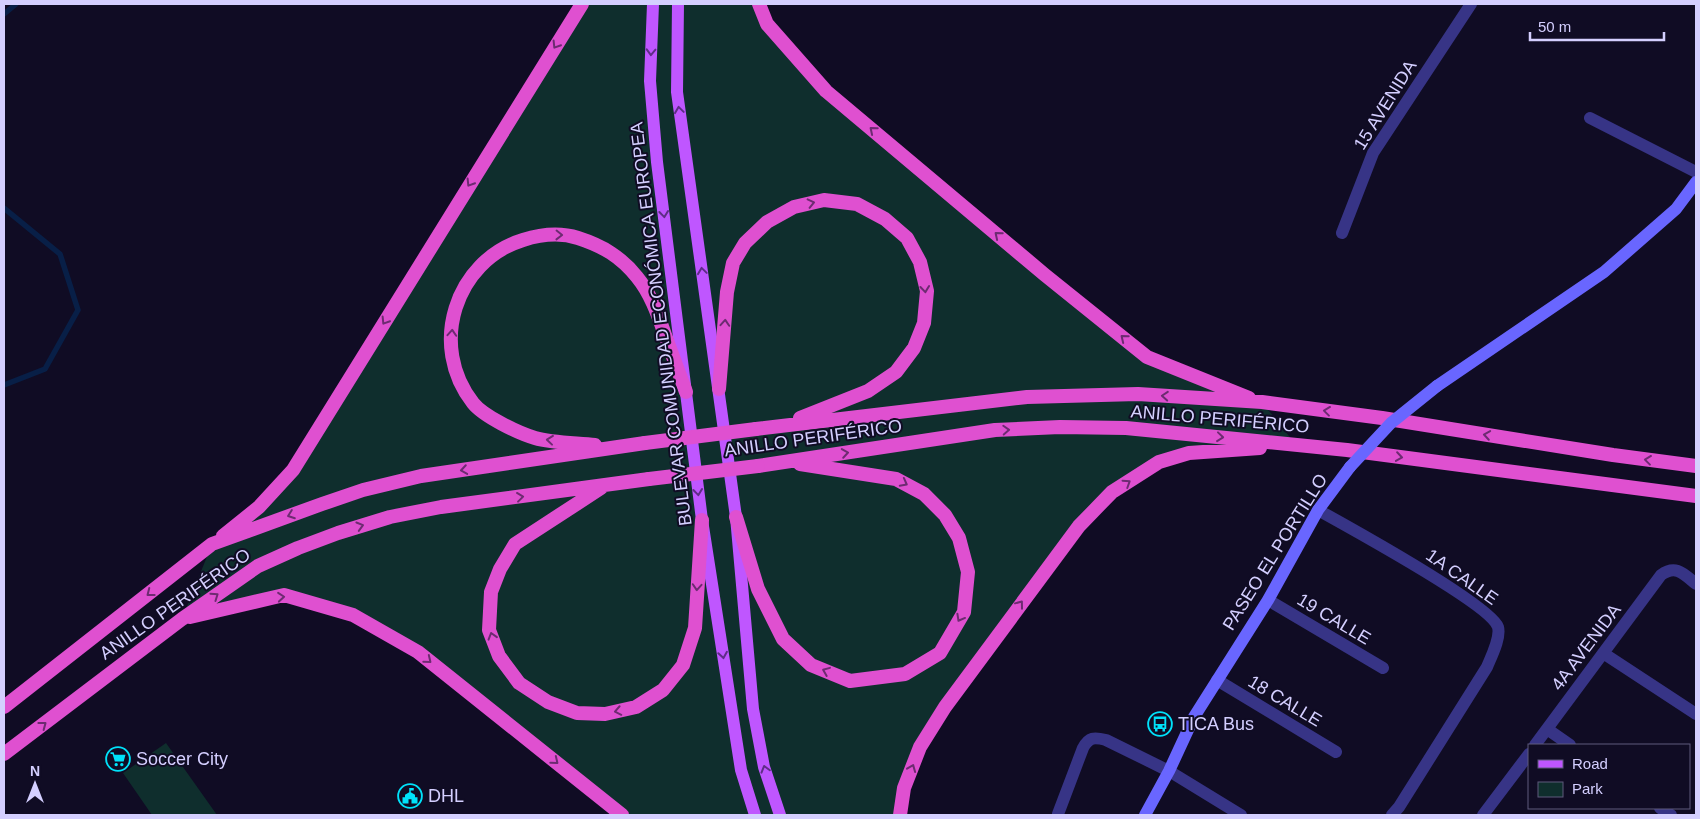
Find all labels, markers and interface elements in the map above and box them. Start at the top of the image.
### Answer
scale bar [1530,10,1664,42]
text: 50 m [1538,18,1571,35]
one-way arrow [553,40,562,49]
one-way arrow [645,49,656,57]
street label: 15 AVENIDA [1350,57,1420,153]
one-way arrow [675,106,685,115]
street label: BULEVAR COMUNIDAD ECONÓMICA EUROPEA [625,121,696,527]
one-way arrow [870,128,879,136]
one-way arrow [467,178,477,187]
one-way arrow [806,198,815,209]
one-way arrow [658,210,669,218]
one-way arrow [555,229,563,240]
one-way arrow [994,232,1003,241]
one-way arrow [698,267,708,276]
one-way arrow [919,285,930,293]
one-way arrow [381,316,391,325]
one-way arrow [719,318,730,326]
one-way arrow [446,328,457,336]
one-way arrow [1120,334,1129,343]
one-way arrow [1161,390,1169,401]
street label: ANILLO PERIFÉRICO [1130,401,1310,437]
one-way arrow [1322,406,1330,417]
street label: ANILLO PERIFÉRICO [723,416,903,460]
one-way arrow [1002,424,1010,435]
one-way arrow [1483,430,1491,441]
one-way arrow [1217,431,1225,442]
one-way arrow [546,435,554,446]
one-way arrow [841,449,850,459]
one-way arrow [1396,451,1404,462]
one-way arrow [1644,455,1652,466]
one-way arrow [460,464,469,474]
street label: PASEO EL PORTILLO [1219,470,1331,634]
one-way arrow [898,477,907,487]
one-way arrow [1121,479,1130,489]
one-way arrow [692,489,703,497]
one-way arrow [516,492,524,503]
one-way arrow [287,509,296,519]
one-way arrow [356,522,364,532]
street label: ANILLO PERIFÉRICO [96,544,254,664]
street label: 1A CALLE [1422,545,1502,609]
one-way arrow [692,583,703,591]
one-way arrow [146,587,156,596]
street label: 19 CALLE [1294,589,1374,649]
one-way arrow [277,592,285,603]
one-way arrow [209,593,219,602]
street label: 4A AVENIDA [1547,600,1625,694]
one-way arrow [1015,601,1023,610]
one-way arrow [956,613,966,622]
one-way arrow [487,632,497,640]
one-way arrow [717,651,728,659]
one-way arrow [422,654,431,663]
one-way arrow [822,667,831,677]
street label: 18 CALLE [1245,671,1325,731]
one-way arrow [614,705,623,716]
bus stop icon: TICA Bus [1147,711,1173,737]
place label: TICA Bus [1178,714,1254,734]
one-way arrow [37,722,46,730]
legend [1528,744,1690,809]
supermarket icon: Soccer City [105,746,131,772]
place label: Soccer City [136,749,228,769]
one-way arrow [549,755,558,764]
text: Road [1572,755,1608,772]
north arrow [10,759,60,809]
text: N [30,763,40,779]
one-way arrow [905,764,916,773]
one-way arrow [760,765,771,773]
text: Park [1572,780,1603,797]
public building icon: DHL [397,783,423,809]
place label: DHL [428,786,464,806]

